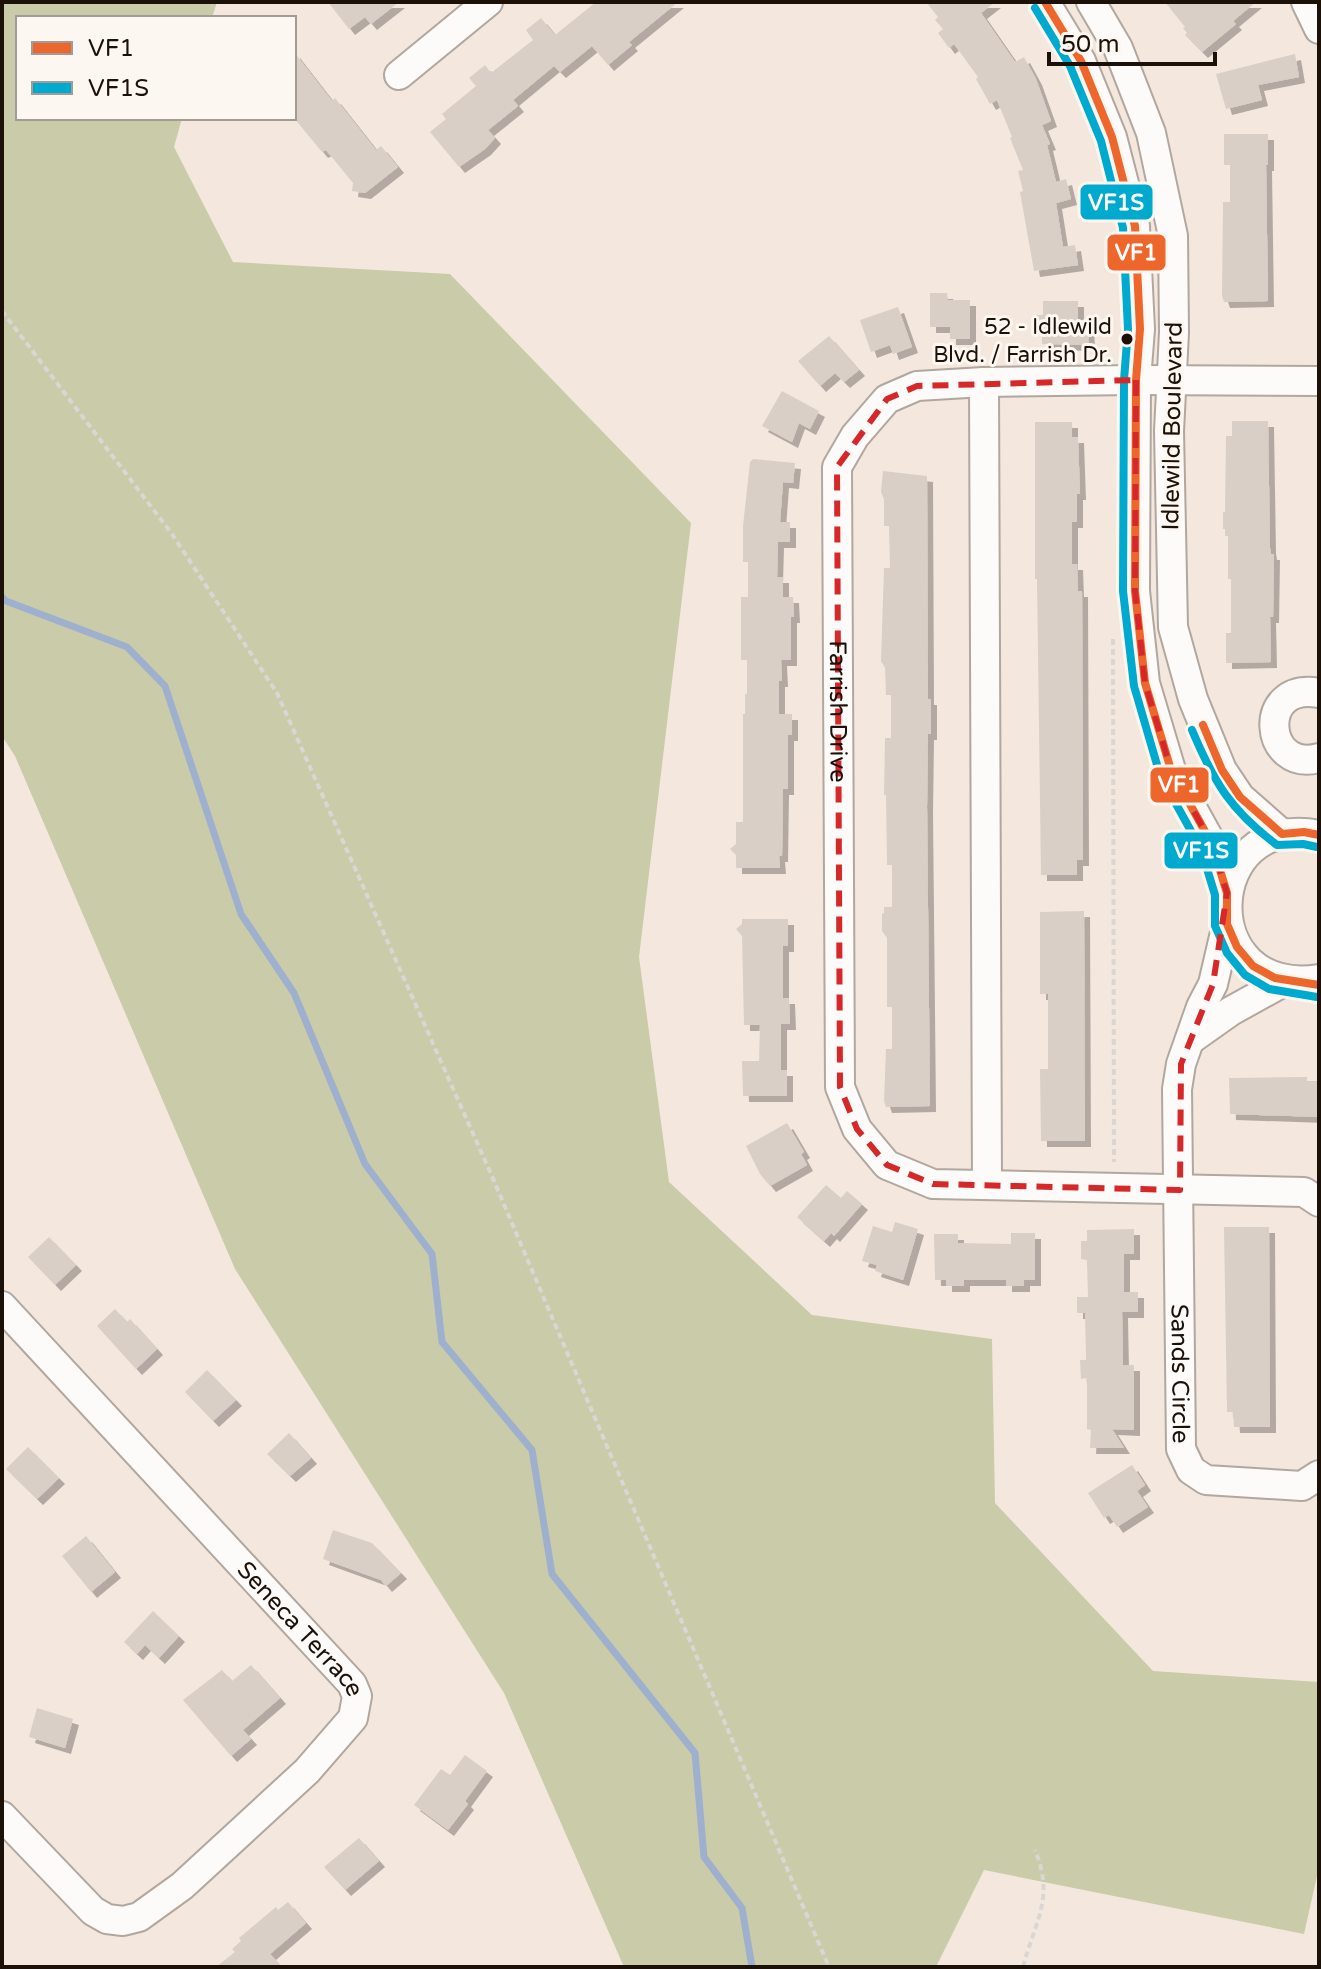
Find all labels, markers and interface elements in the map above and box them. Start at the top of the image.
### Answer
legend [16,16,296,120]
scale bar [1049,16,1215,66]
text: 50 m [1061,30,1119,59]
text: VF1 [88,34,134,63]
text: VF1S [88,74,149,103]
line badge: VF1S [1079,183,1154,221]
text: VF1S [1088,190,1144,216]
line badge: VF1 [1106,233,1167,272]
text: VF1 [1115,240,1157,266]
place label: 52 - Idlewild Blvd. / Farrish Dr. [933,314,1112,368]
street label: Idlewild Boulevard [1156,321,1189,531]
marker: 52 - Idlewild Blvd. / Farrish Dr. [1119,331,1135,347]
street label: Farrish Drive [823,640,853,783]
line badge: VF1 [1149,766,1210,804]
text: VF1 [1158,772,1200,798]
line badge: VF1S [1163,831,1239,870]
text: VF1S [1173,838,1229,864]
street label: Sands Circle [1164,1304,1195,1444]
street label: Seneca Terrace [231,1555,369,1701]

